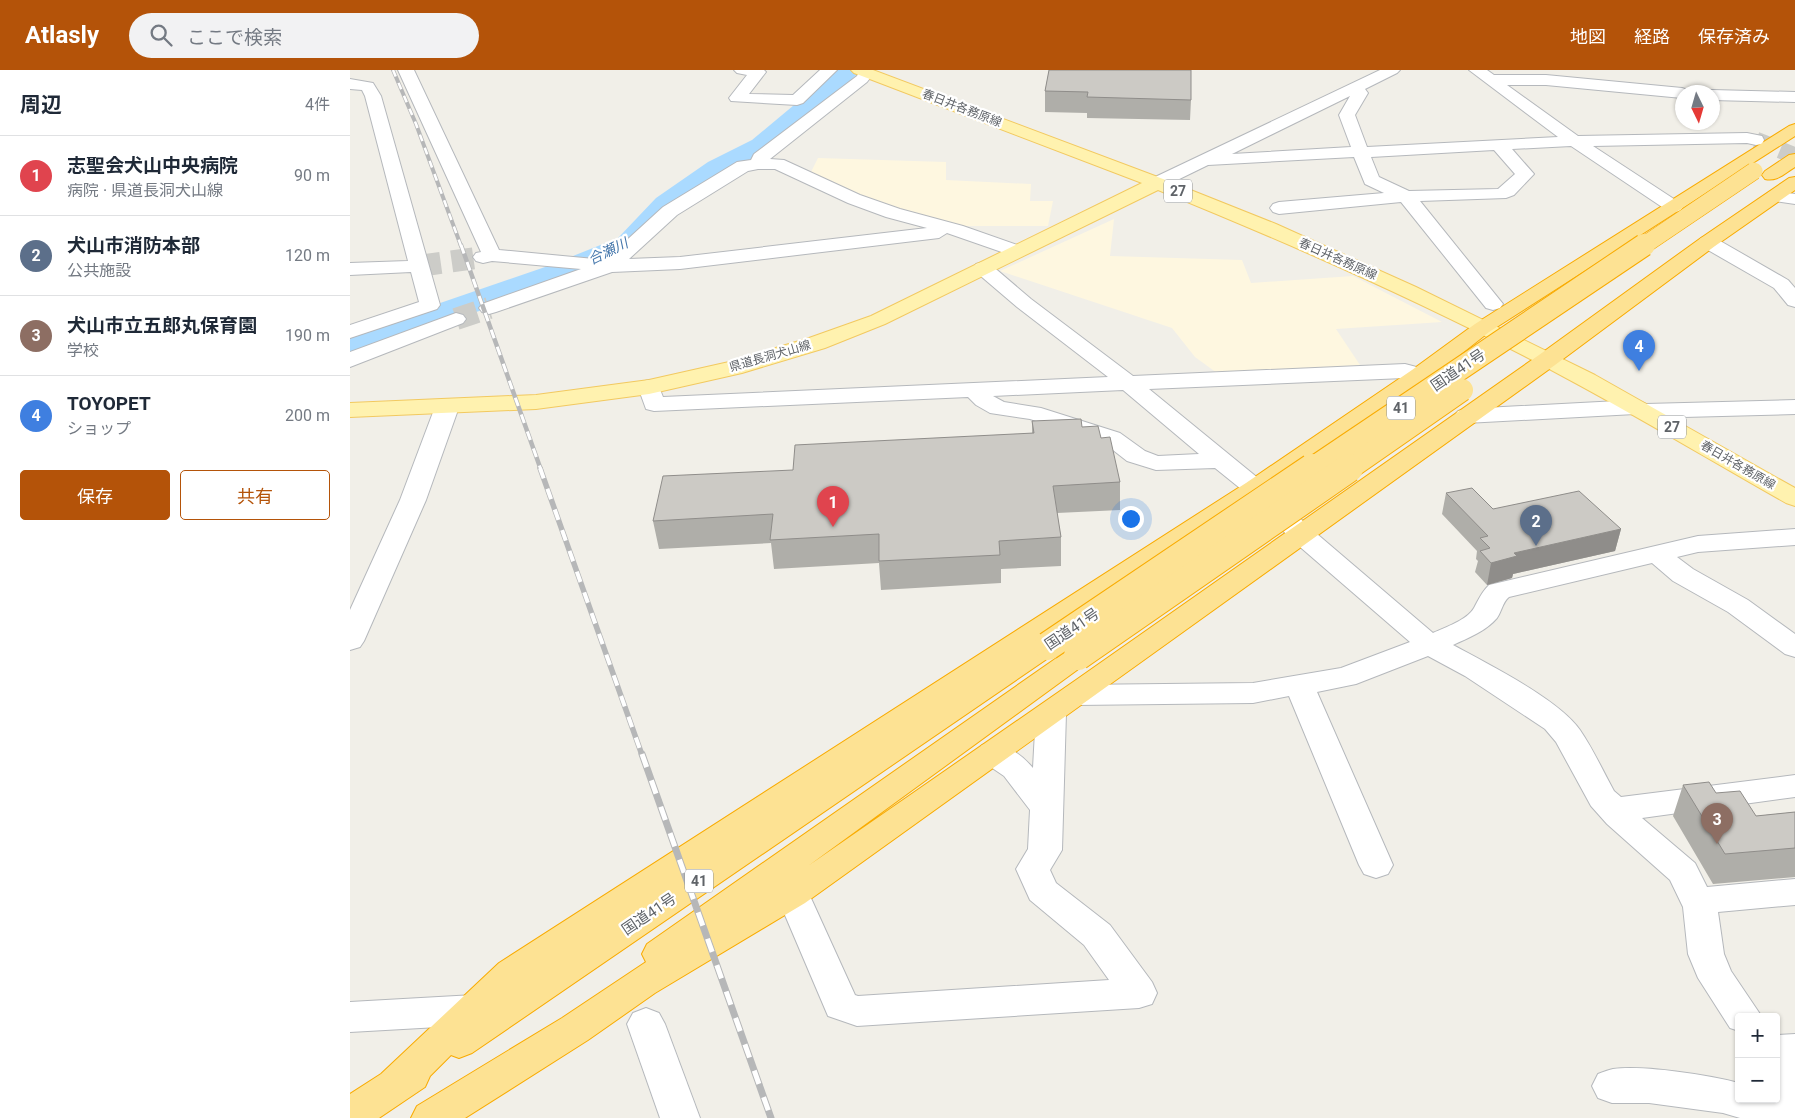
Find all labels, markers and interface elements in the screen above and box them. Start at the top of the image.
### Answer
search box [129,13,479,58]
text: Atlasly [25,21,99,49]
icon: search [147,21,175,49]
text: ここで検索 [187,26,282,49]
text: 地図 [1570,26,1606,47]
text: 経路 [1634,26,1670,47]
text: 保存済み [1698,26,1770,47]
north arrow [1675,85,1720,130]
street label: 春日井各務原線 [920,86,1004,130]
text: 周辺 [20,93,62,117]
text: 4件 [305,95,330,114]
text: 志聖会犬山中央病院 [67,154,238,177]
text: 1 [31,166,41,185]
text: 90 m [294,166,330,185]
road number: 27 [1164,180,1192,202]
text: 病院 · 県道長洞犬山線 [67,181,223,200]
text: 犬山市消防本部 [67,234,200,257]
water label: 合瀬川 [586,234,632,267]
street label: 春日井各務原線 [1297,236,1379,282]
text: 2 [31,246,41,265]
text: 120 m [285,246,330,265]
text: 公共施設 [67,261,131,280]
text: 犬山市立五郎丸保育園 [67,314,257,337]
text: 3 [31,326,41,345]
text: 190 m [285,326,330,345]
pin: 4 [1623,330,1655,371]
street label: 県道長洞犬山線 [728,338,812,374]
text: 学校 [67,341,99,360]
street label: 国道41号 [1427,345,1489,395]
text: TOYOPET [67,392,151,415]
road number: 41 [1387,396,1415,419]
text: 4 [31,406,41,425]
text: 200 m [285,406,330,425]
road number: 27 [1658,416,1686,438]
text: ショップ [67,419,131,438]
street label: 春日井各務原線 [1698,438,1778,492]
button: 保存 [20,470,170,520]
button: 共有 [180,470,330,520]
pin: 1 [817,486,849,527]
pin: 2 [1520,505,1552,546]
your location [1118,506,1144,532]
street label: 国道41号 [1041,604,1103,654]
pin: 3 [1701,803,1733,844]
road number: 41 [685,869,713,892]
street label: 国道41号 [618,889,680,939]
map controls [1735,1013,1780,1103]
button: + [1735,1013,1780,1058]
button: − [1735,1058,1780,1103]

